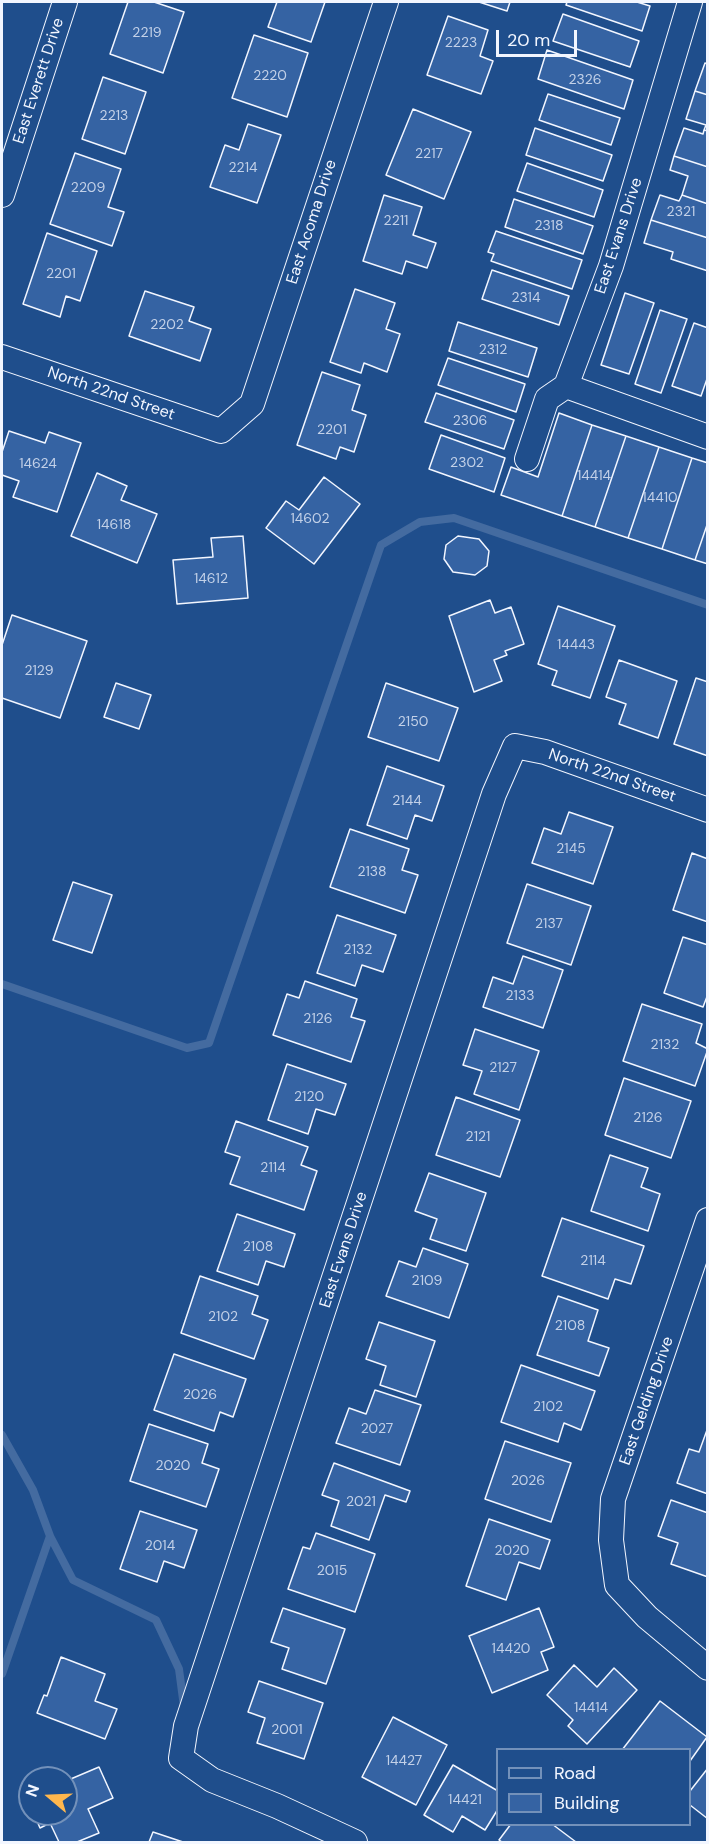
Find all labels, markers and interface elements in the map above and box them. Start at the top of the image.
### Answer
street label: East Everett Drive [10,16,68,146]
scale bar [499,18,580,56]
house number: 2219 [132,25,162,41]
text: 20 m [507,28,550,52]
house number: 2223 [445,35,477,51]
house number: 2220 [253,68,287,84]
house number: 2326 [568,72,602,88]
house number: 2213 [100,108,128,124]
house number: 2217 [415,146,443,162]
street label: East Acoma Drive [283,157,341,287]
house number: 2214 [229,160,257,176]
street label: East Evans Drive [591,175,647,297]
house number: 2209 [71,180,105,196]
house number: 2321 [667,204,695,220]
house number: 2211 [384,213,408,229]
house number: 2318 [535,218,563,234]
house number: 2201 [46,266,76,282]
house number: 2314 [512,290,540,306]
house number: 2202 [150,317,184,333]
house number: 2312 [479,342,507,358]
street label: North 22nd Street [45,363,177,425]
house number: 2306 [453,413,487,429]
house number: 2201 [317,422,347,438]
house number: 2302 [450,455,484,471]
house number: 14624 [19,456,57,472]
house number: 14414 [577,468,611,484]
house number: 14410 [642,490,678,506]
house number: 14602 [290,511,330,527]
house number: 14618 [97,517,131,533]
house number: 14612 [194,571,228,587]
house number: 14443 [557,637,595,653]
house number: 2129 [24,663,54,679]
house number: 2150 [398,714,428,730]
street label: North 22nd Street [546,745,678,807]
house number: 2144 [392,793,422,809]
house number: 2145 [556,841,586,857]
house number: 2138 [357,864,387,880]
house number: 2137 [535,916,563,932]
house number: 2132 [344,942,372,958]
house number: 2133 [506,988,534,1004]
house number: 2126 [303,1011,333,1027]
house number: 2132 [651,1037,679,1053]
house number: 2127 [489,1060,517,1076]
house number: 2120 [294,1089,324,1105]
house number: 2126 [633,1110,663,1126]
house number: 2121 [466,1129,490,1145]
house number: 2114 [260,1160,286,1176]
street label: East Evans Drive [316,1189,372,1311]
house number: 2108 [243,1239,273,1255]
house number: 2114 [580,1253,606,1269]
house number: 2109 [412,1273,442,1289]
house number: 2102 [208,1309,238,1325]
house number: 2108 [555,1318,585,1334]
street label: East Gelding Drive [616,1334,678,1468]
house number: 2026 [183,1387,217,1403]
house number: 2102 [533,1399,563,1415]
house number: 2027 [361,1421,393,1437]
house number: 2020 [156,1458,190,1474]
house number: 2026 [511,1473,545,1489]
house number: 2021 [346,1494,376,1510]
house number: 2014 [145,1538,175,1554]
house number: 2020 [495,1543,529,1559]
house number: 2015 [317,1563,347,1579]
house number: 14420 [492,1641,530,1657]
house number: 14414 [574,1700,608,1716]
house number: 2001 [271,1722,303,1738]
legend [496,1748,691,1826]
house number: 14427 [386,1753,422,1769]
text: Road [554,1761,596,1785]
north arrow [18,1766,78,1826]
text: N [21,1782,44,1800]
text: Building [554,1791,619,1815]
house number: 14421 [448,1792,482,1808]

